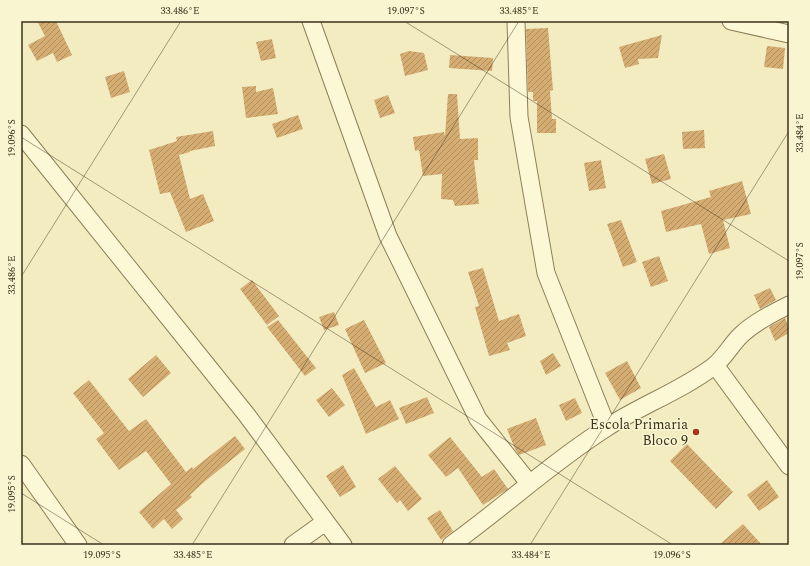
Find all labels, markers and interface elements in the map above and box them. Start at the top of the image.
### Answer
text: 33.486°E [160,3,200,19]
text: 19.097°S [387,3,425,19]
text: 33.485°E [499,3,539,19]
text: 33.484°E [792,113,808,153]
text: 19.096°S [4,119,20,157]
text: 19.097°S [792,242,808,280]
text: 33.486°E [4,255,20,295]
place label: Escola Primaria Bloco 9 [590,414,688,451]
marker: Escola Primaria Bloco 9 [691,427,701,437]
text: 19.095°S [4,475,20,513]
text: 19.095°S [83,547,121,563]
text: 33.485°E [173,547,213,563]
text: 33.484°E [511,547,551,563]
text: 19.096°S [653,547,691,563]

